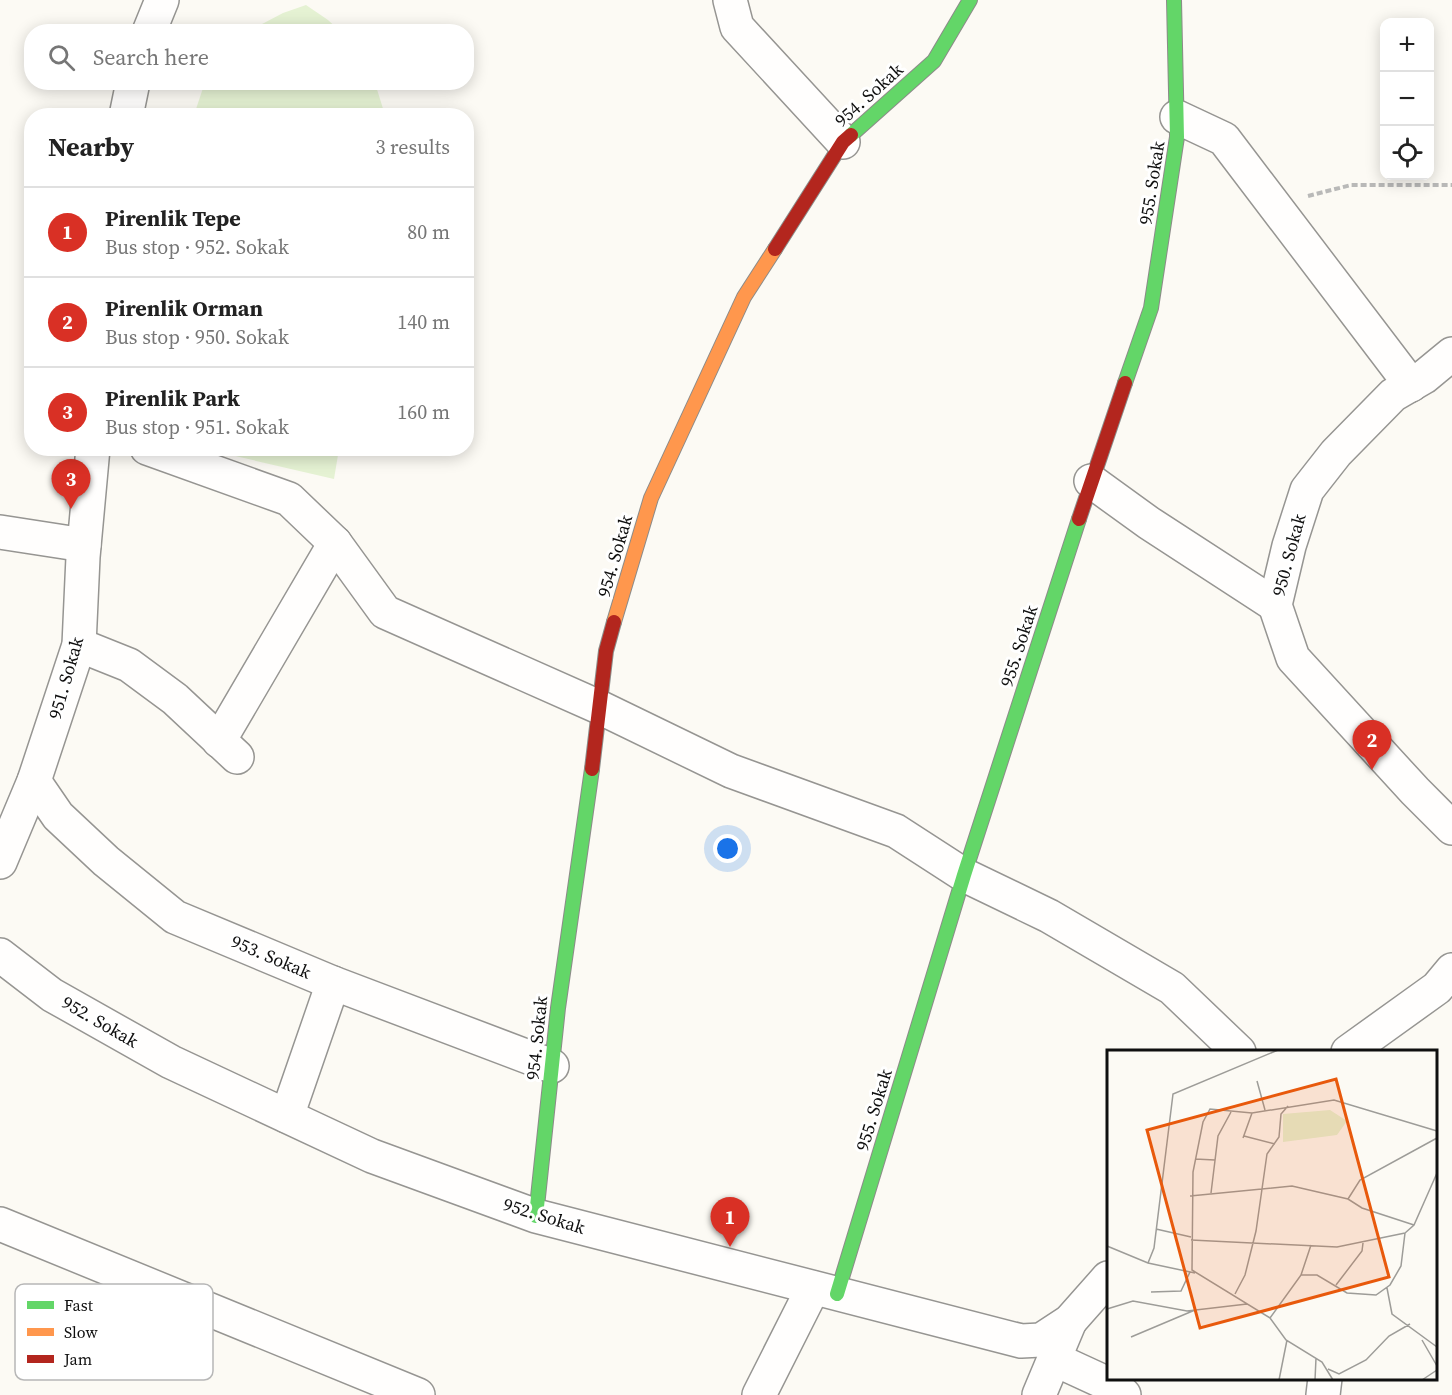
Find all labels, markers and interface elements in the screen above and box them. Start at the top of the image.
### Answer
map controls [1380,18,1434,180]
button: + [1380,18,1434,72]
search box [24,24,474,90]
icon: search [45,41,78,74]
text: Search here [93,42,209,72]
street label: 954. Sokak [829,57,908,132]
button: − [1380,72,1434,126]
button: locate [1380,126,1434,180]
text: Nearby [48,129,134,165]
text: 3 results [375,133,450,161]
street label: 955. Sokak [1133,139,1170,227]
text: Pirenlik Tepe [105,203,241,233]
text: 1 [62,218,73,246]
text: 80 m [407,218,450,246]
text: Bus stop · 952. Sokak [105,233,289,261]
text: Pirenlik Orman [105,293,263,323]
text: 2 [62,308,73,336]
text: 140 m [397,308,450,336]
text: Bus stop · 950. Sokak [105,323,289,351]
text: Pirenlik Park [105,383,240,413]
text: 3 [62,398,73,426]
text: 160 m [397,398,450,426]
text: Bus stop · 951. Sokak [105,413,289,441]
pin: 3 [52,460,90,509]
street label: 950. Sokak [1266,511,1312,599]
street label: 954. Sokak [591,512,638,600]
street label: 955. Sokak [994,602,1043,690]
street label: 951. Sokak [42,634,89,722]
pin: 2 [1352,720,1392,770]
your location [713,834,742,863]
street label: 953. Sokak [227,929,315,985]
street label: 952. Sokak [57,990,143,1054]
street label: 954. Sokak [520,995,553,1081]
inset map [1107,1050,1437,1380]
street label: 955. Sokak [849,1066,898,1154]
street label: 952. Sokak [500,1191,588,1240]
pin: 1 [710,1198,750,1247]
legend [15,1284,213,1380]
text: Fast [64,1294,94,1316]
text: Slow [64,1321,99,1343]
text: Jam [63,1348,92,1370]

